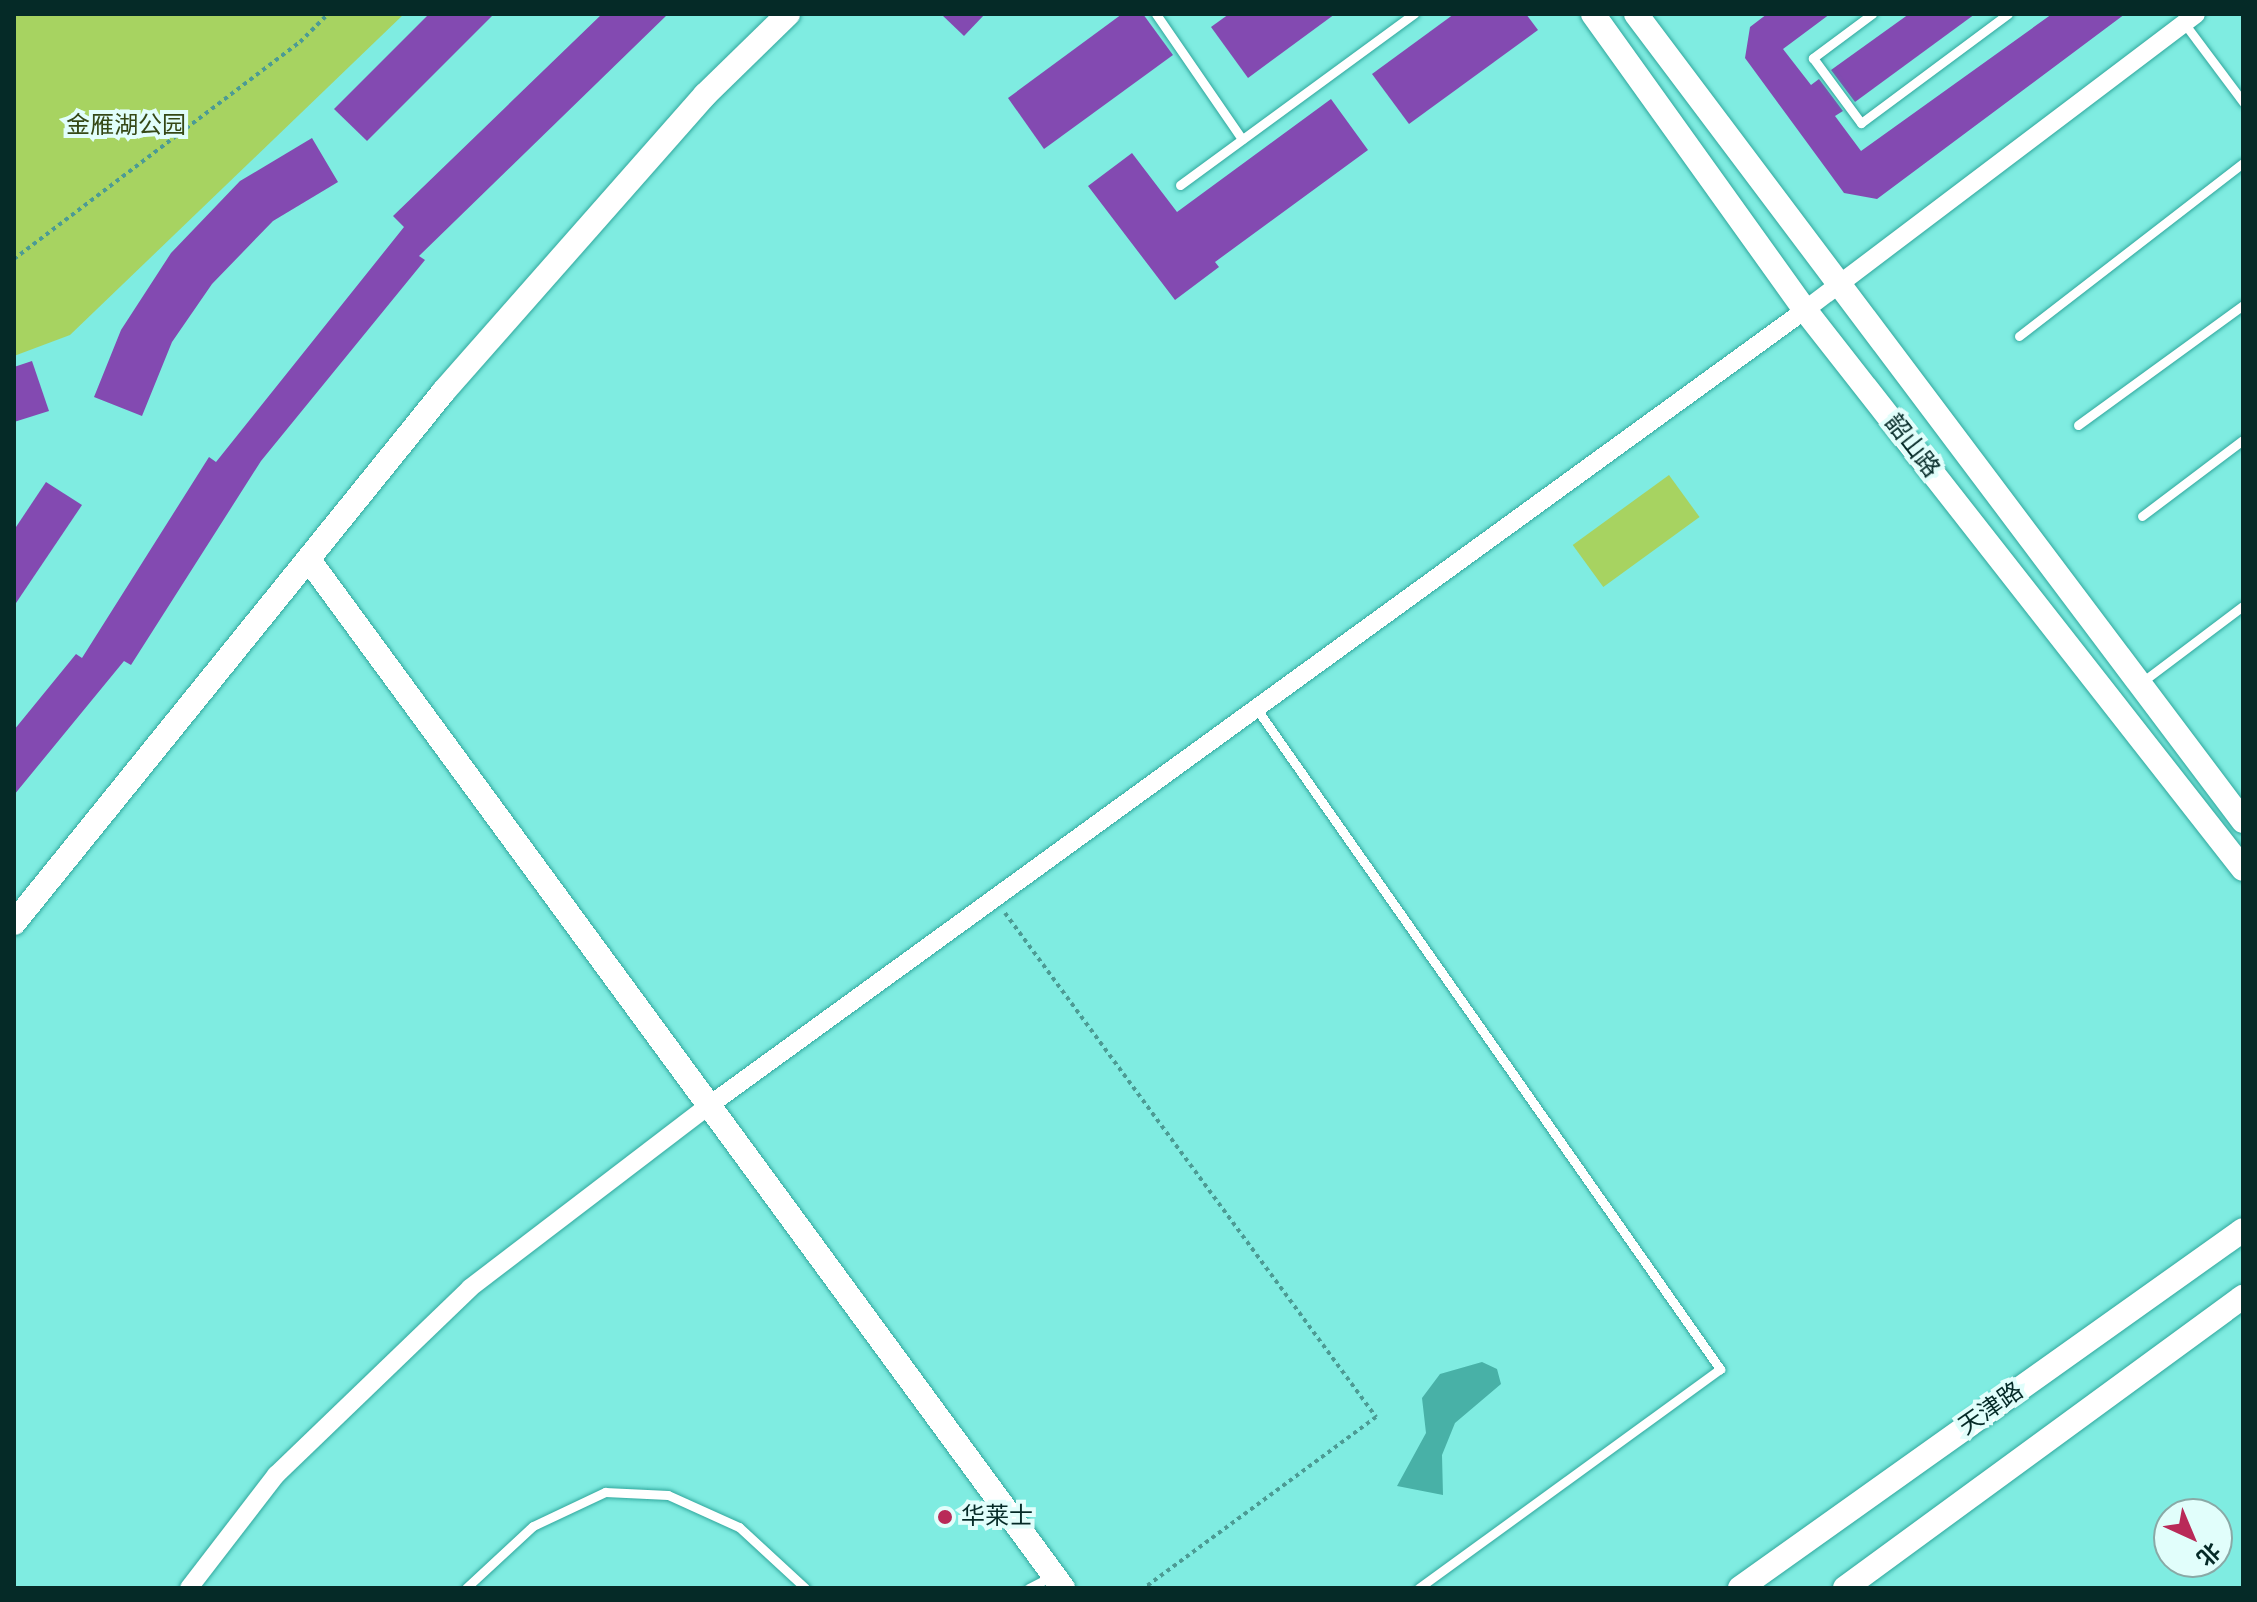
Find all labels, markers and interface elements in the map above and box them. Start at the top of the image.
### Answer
park label: 金雁湖公园 [66,112,186,140]
street label: 韶山路 [1878,409,1946,483]
street label: 天津路 [1953,1377,2029,1441]
north arrow [2153,1498,2233,1578]
place label: 华莱士 [961,1503,1033,1531]
marker: 华莱士 [936,1508,954,1526]
text: 北 [2192,1538,2225,1571]

